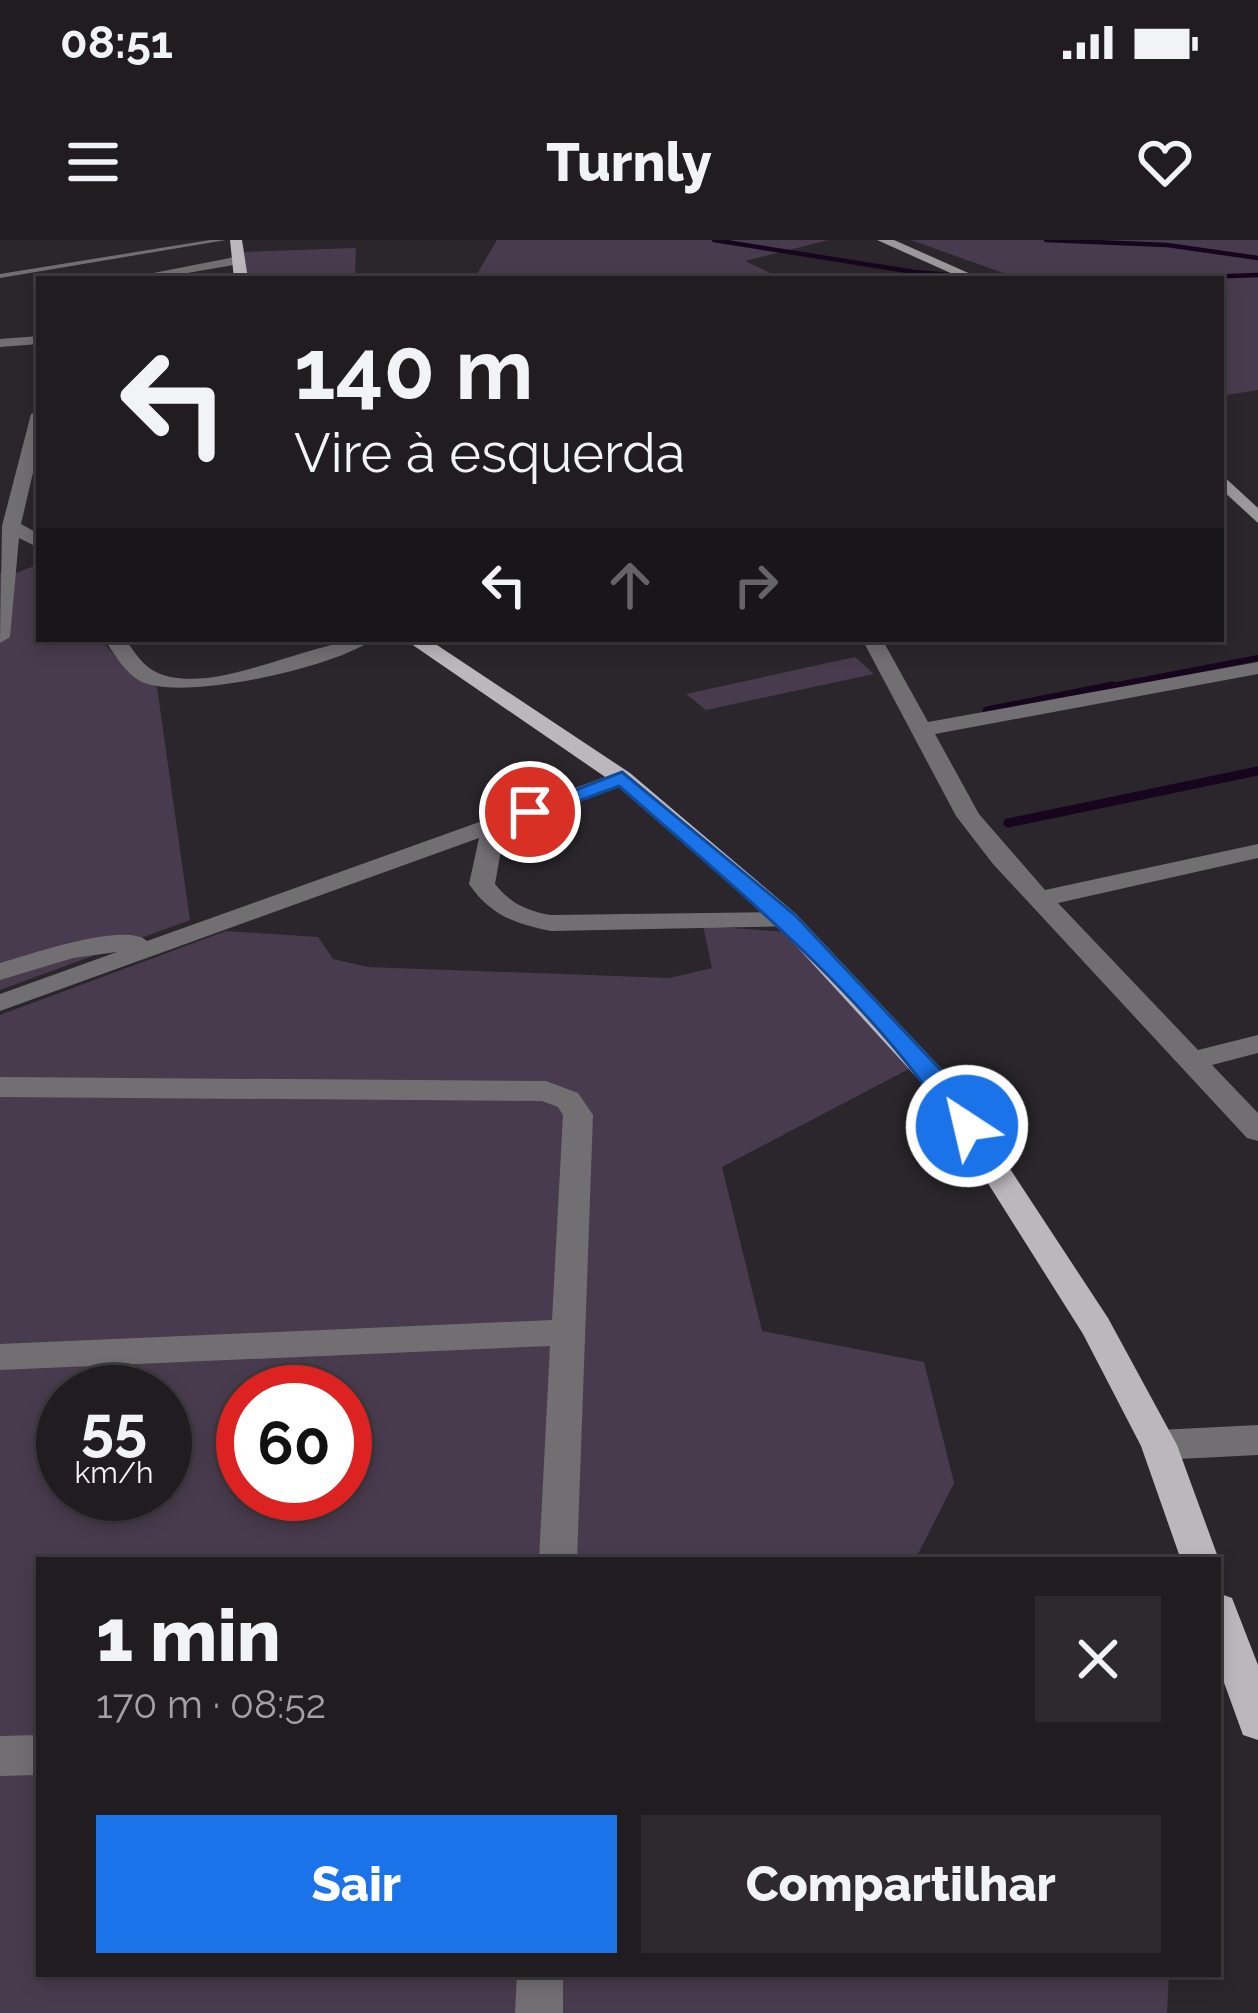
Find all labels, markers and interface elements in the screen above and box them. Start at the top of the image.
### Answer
text: 08:51 [60,16,173,69]
icon: menu [60,129,126,195]
icon: heart [1132,129,1198,195]
text: Turnly [546,130,712,194]
text: 140 m [294,320,533,419]
icon: left [96,324,252,480]
text: Vire à esquerda [294,421,685,485]
icon: left [471,552,537,618]
icon: ahead [597,552,663,618]
icon: right [723,552,789,618]
pin [479,761,581,863]
icon: arrive [497,779,563,845]
position arrow [904,1063,1030,1189]
speed limit sign: 60 [216,1365,372,1521]
text: 55 [81,1393,147,1463]
text: km/h [74,1455,154,1490]
text: 1 min [96,1593,281,1678]
button: close [1035,1596,1161,1722]
text: 170 m · 08:52 [96,1681,326,1727]
button: Sair [96,1815,617,1953]
button: Compartilhar [641,1815,1161,1953]

